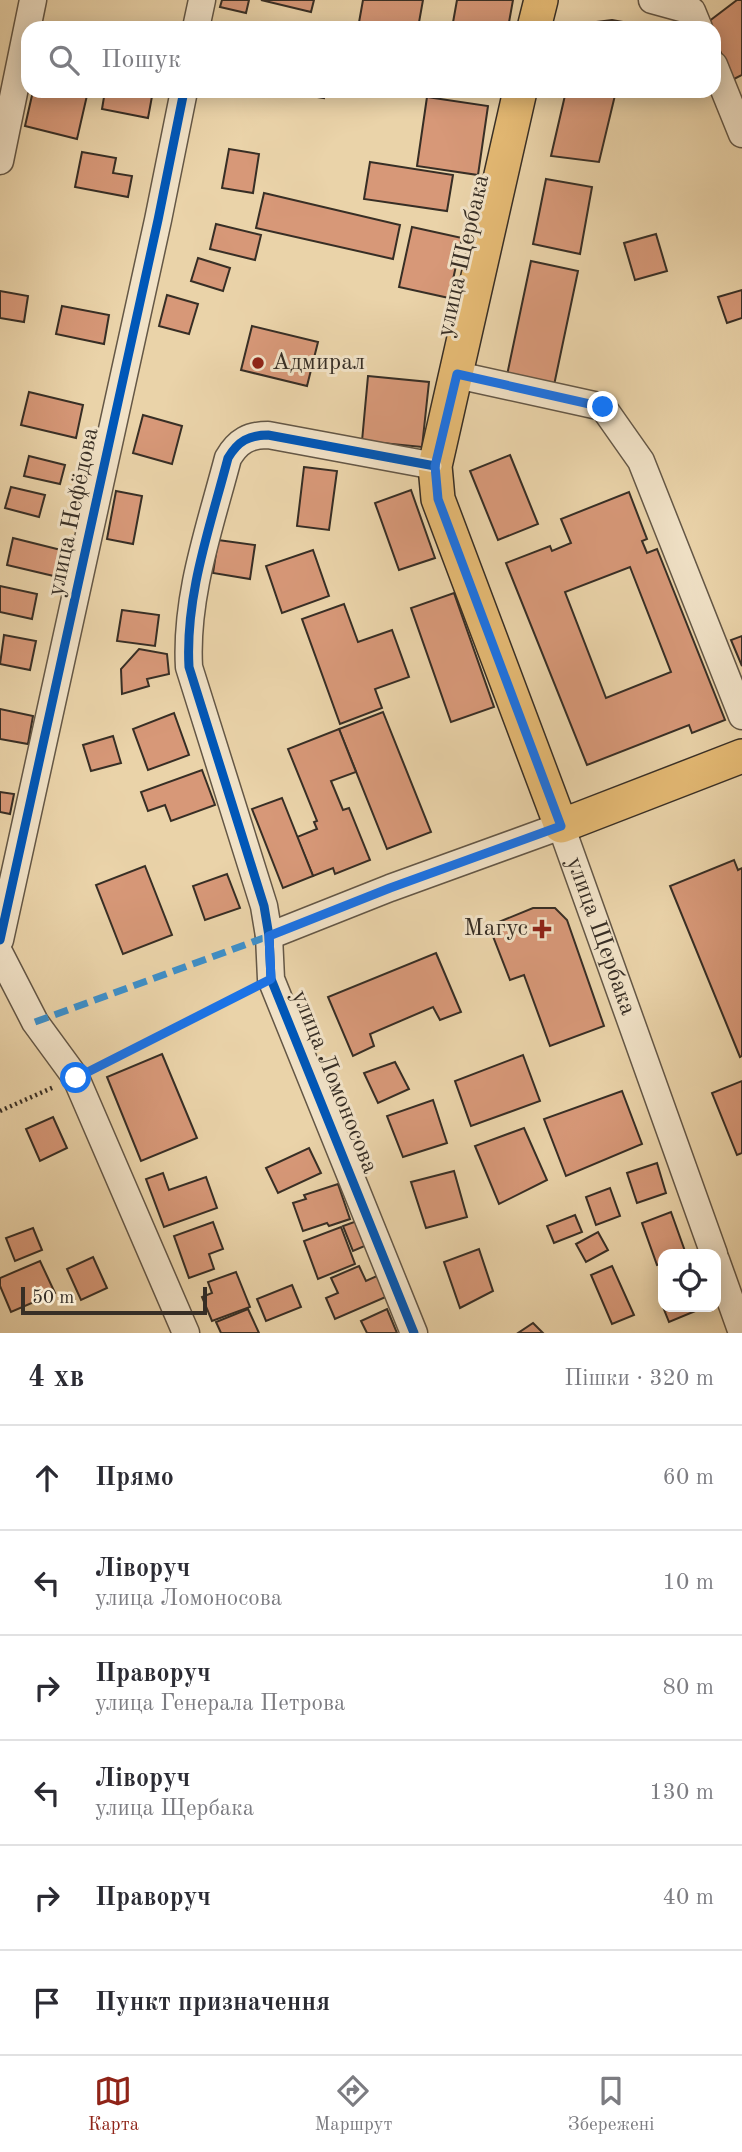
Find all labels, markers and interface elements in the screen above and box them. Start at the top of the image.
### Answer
search box [21,21,721,98]
icon: search [45,41,83,79]
text: Пошук [101,47,181,73]
street label: улица Щербака [434,172,494,340]
place label: Адмирал [272,351,365,375]
marker: Адмирал [250,355,266,371]
route end [587,391,618,422]
street label: улица Нефёдова [44,425,104,599]
street label: улица Щербака [561,854,640,1018]
place label: Магус [464,917,528,941]
marker: Магус [534,921,550,937]
street label: улица Ломоносова [286,987,382,1177]
route start [60,1062,91,1093]
map controls [658,1249,721,1312]
button: locate [658,1249,721,1312]
scale bar [21,1284,206,1316]
text: 50 m [32,1289,74,1308]
text: 4 хв [28,1363,84,1393]
text: Пішки · 320 m [564,1367,714,1390]
icon: ahead [28,1459,66,1497]
text: Прямо [95,1465,174,1491]
text: 60 m [663,1466,714,1489]
text: Ліворуч [95,1556,190,1582]
icon: left [28,1564,66,1602]
text: 10 m [663,1571,714,1594]
text: улица Ломоносова [95,1587,282,1610]
text: Праворуч [95,1661,211,1687]
icon: right [28,1669,66,1707]
text: 80 m [663,1676,714,1699]
text: улица Генерала Петрова [95,1692,345,1715]
text: Ліворуч [95,1766,190,1792]
icon: left [28,1774,66,1812]
text: 130 m [649,1781,714,1804]
text: улица Щербака [95,1797,254,1820]
icon: right [28,1879,66,1917]
text: Праворуч [95,1885,211,1911]
text: 40 m [663,1886,714,1909]
icon: arrive [28,1984,66,2022]
text: Пункт призначення [95,1990,330,2016]
tab: Карта [88,2072,139,2137]
tab: Маршрут [314,2072,392,2137]
tab: Збережені [568,2072,654,2137]

